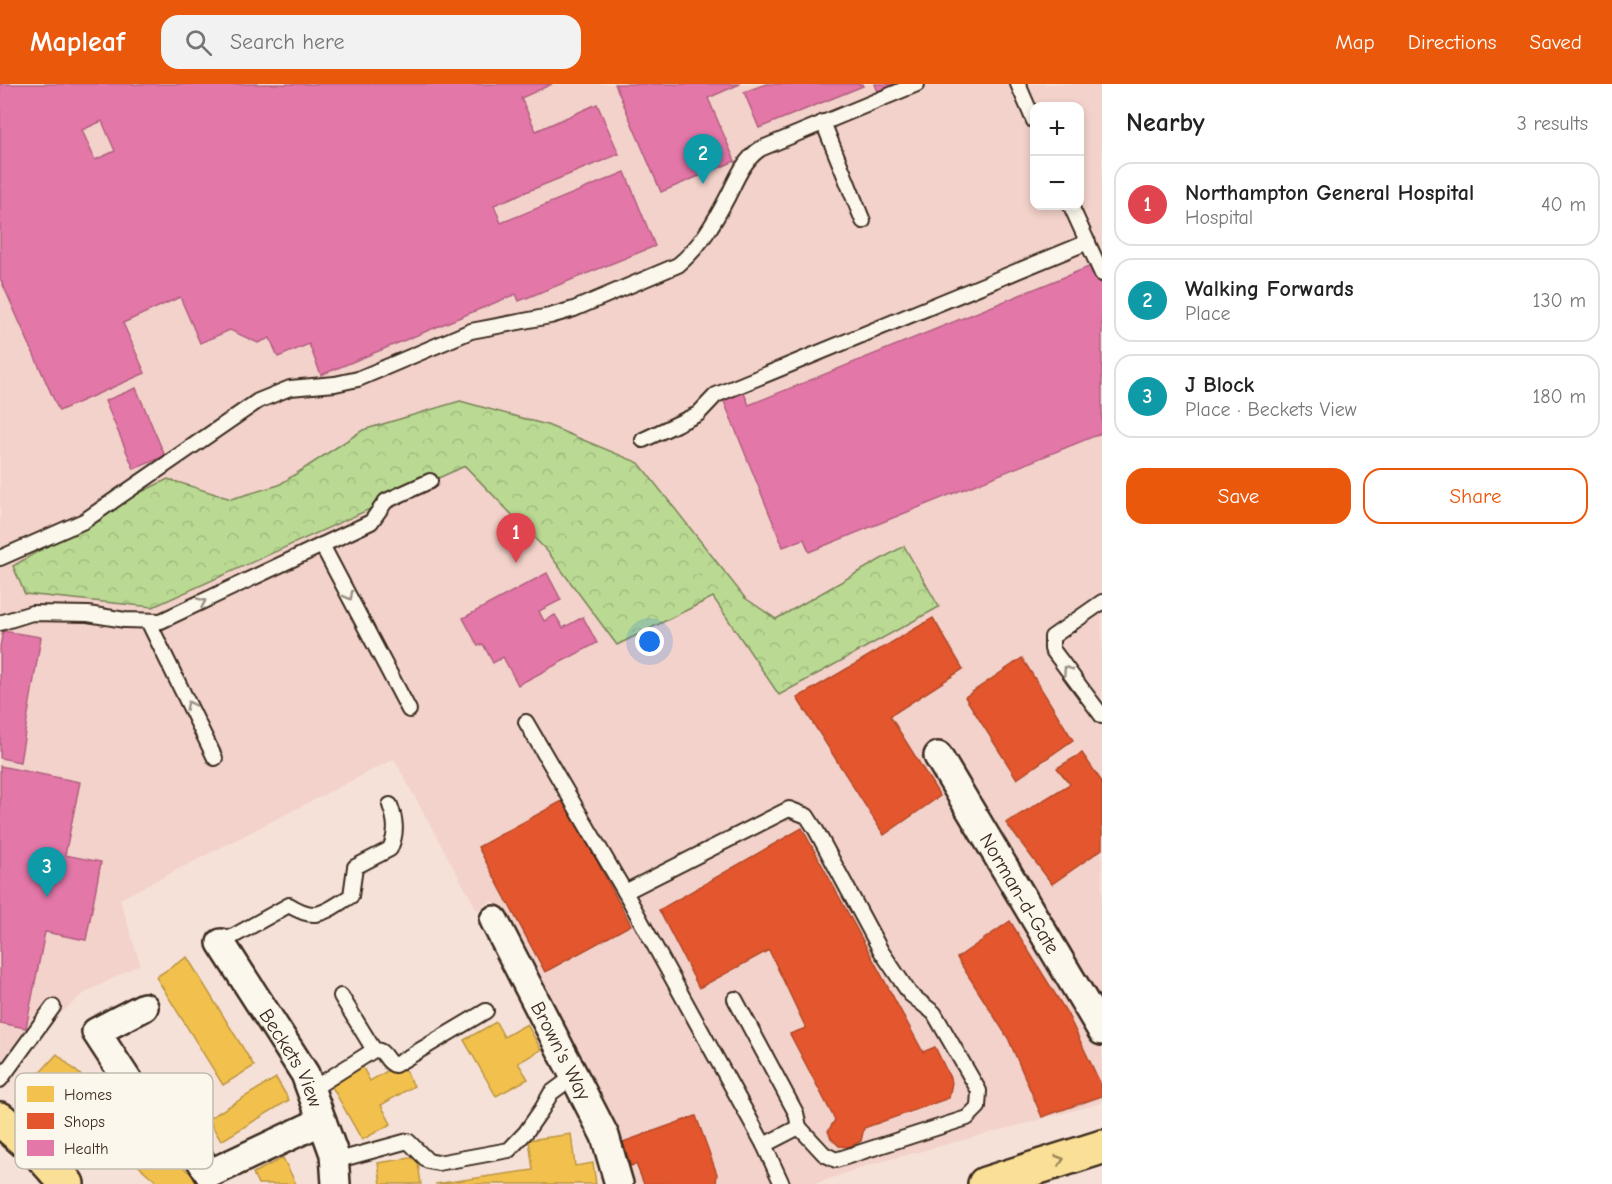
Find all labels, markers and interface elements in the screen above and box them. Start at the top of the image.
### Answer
search box [161,15,581,69]
text: Mapleaf [30,26,125,58]
icon: search [182,26,215,59]
text: Search here [230,29,344,55]
text: Map [1335,30,1375,54]
text: Directions [1408,30,1497,54]
text: Saved [1530,30,1582,54]
map controls [1030,102,1084,210]
button: + [1030,102,1084,156]
text: Nearby [1126,108,1205,138]
text: 3 results [1517,112,1588,135]
pin: 2 [684,135,722,184]
button: − [1030,156,1084,210]
text: Northampton General Hospital [1185,180,1474,206]
text: 1 [1144,193,1151,216]
text: 40 m [1541,193,1586,216]
text: Hospital [1185,206,1253,229]
text: Walking Forwards [1185,276,1354,302]
text: 2 [1143,289,1152,312]
text: 130 m [1533,289,1586,312]
text: Place [1185,302,1231,325]
text: J Block [1185,372,1254,398]
text: 3 [1143,385,1152,408]
text: 180 m [1532,385,1586,408]
text: Place · Beckets View [1185,398,1357,421]
button: Save [1126,468,1351,524]
button: Share [1363,468,1588,524]
pin: 1 [496,514,536,563]
one-way arrow [342,590,354,601]
one-way arrow [196,597,207,609]
your location [635,627,664,656]
one-way arrow [1063,665,1074,676]
one-way arrow [185,701,197,712]
street label: Norman-d-Gate [975,829,1065,958]
pin: 3 [28,848,66,897]
street label: Brown's Way [526,998,596,1104]
street label: Beckets View [255,1004,327,1110]
legend [15,1073,213,1169]
text: Homes [64,1086,112,1104]
text: Shops [64,1113,105,1131]
text: Health [64,1140,109,1158]
one-way arrow [1054,1155,1065,1167]

